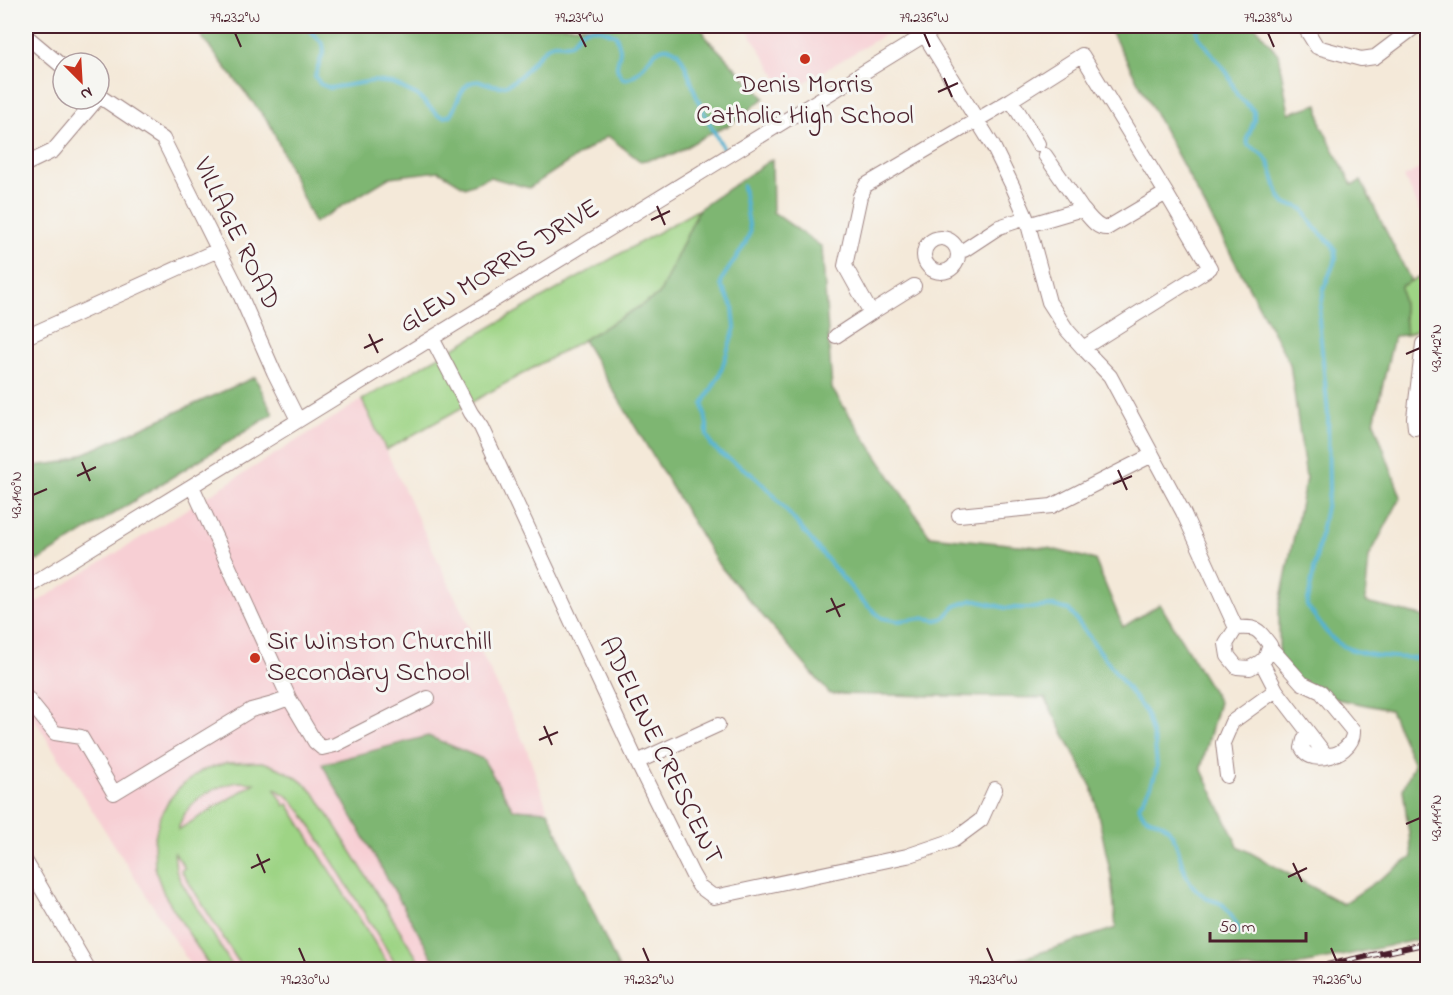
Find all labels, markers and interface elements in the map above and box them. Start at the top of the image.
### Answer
text: 79.232°W [210,7,260,29]
text: 79.234°W [554,7,604,29]
text: 79.236°W [899,7,949,29]
text: 79.238°W [1244,7,1292,29]
north arrow [51,51,111,111]
marker: Denis Morris Catholic High School [798,52,812,66]
place label: Denis Morris Catholic High School [696,66,914,136]
text: N [76,80,96,106]
street label: VILLAGE ROAD [182,150,290,317]
street label: GLEN MORRIS DRIVE [392,190,608,344]
text: 43.142°N [1426,324,1448,372]
text: 43.140°N [6,471,28,519]
place label: Sir Winston Churchill Secondary School [267,623,492,693]
street label: ADELENE CRESCENT [588,631,732,871]
marker: Sir Winston Churchill Secondary School [248,651,262,665]
text: 43.144°N [1426,795,1448,841]
scale bar [1210,905,1306,943]
text: 50 m [1219,915,1256,941]
text: 79.230°W [280,969,330,991]
text: 79.232°W [624,969,674,991]
text: 79.234°W [968,969,1018,991]
text: 79.236°W [1312,969,1362,991]

